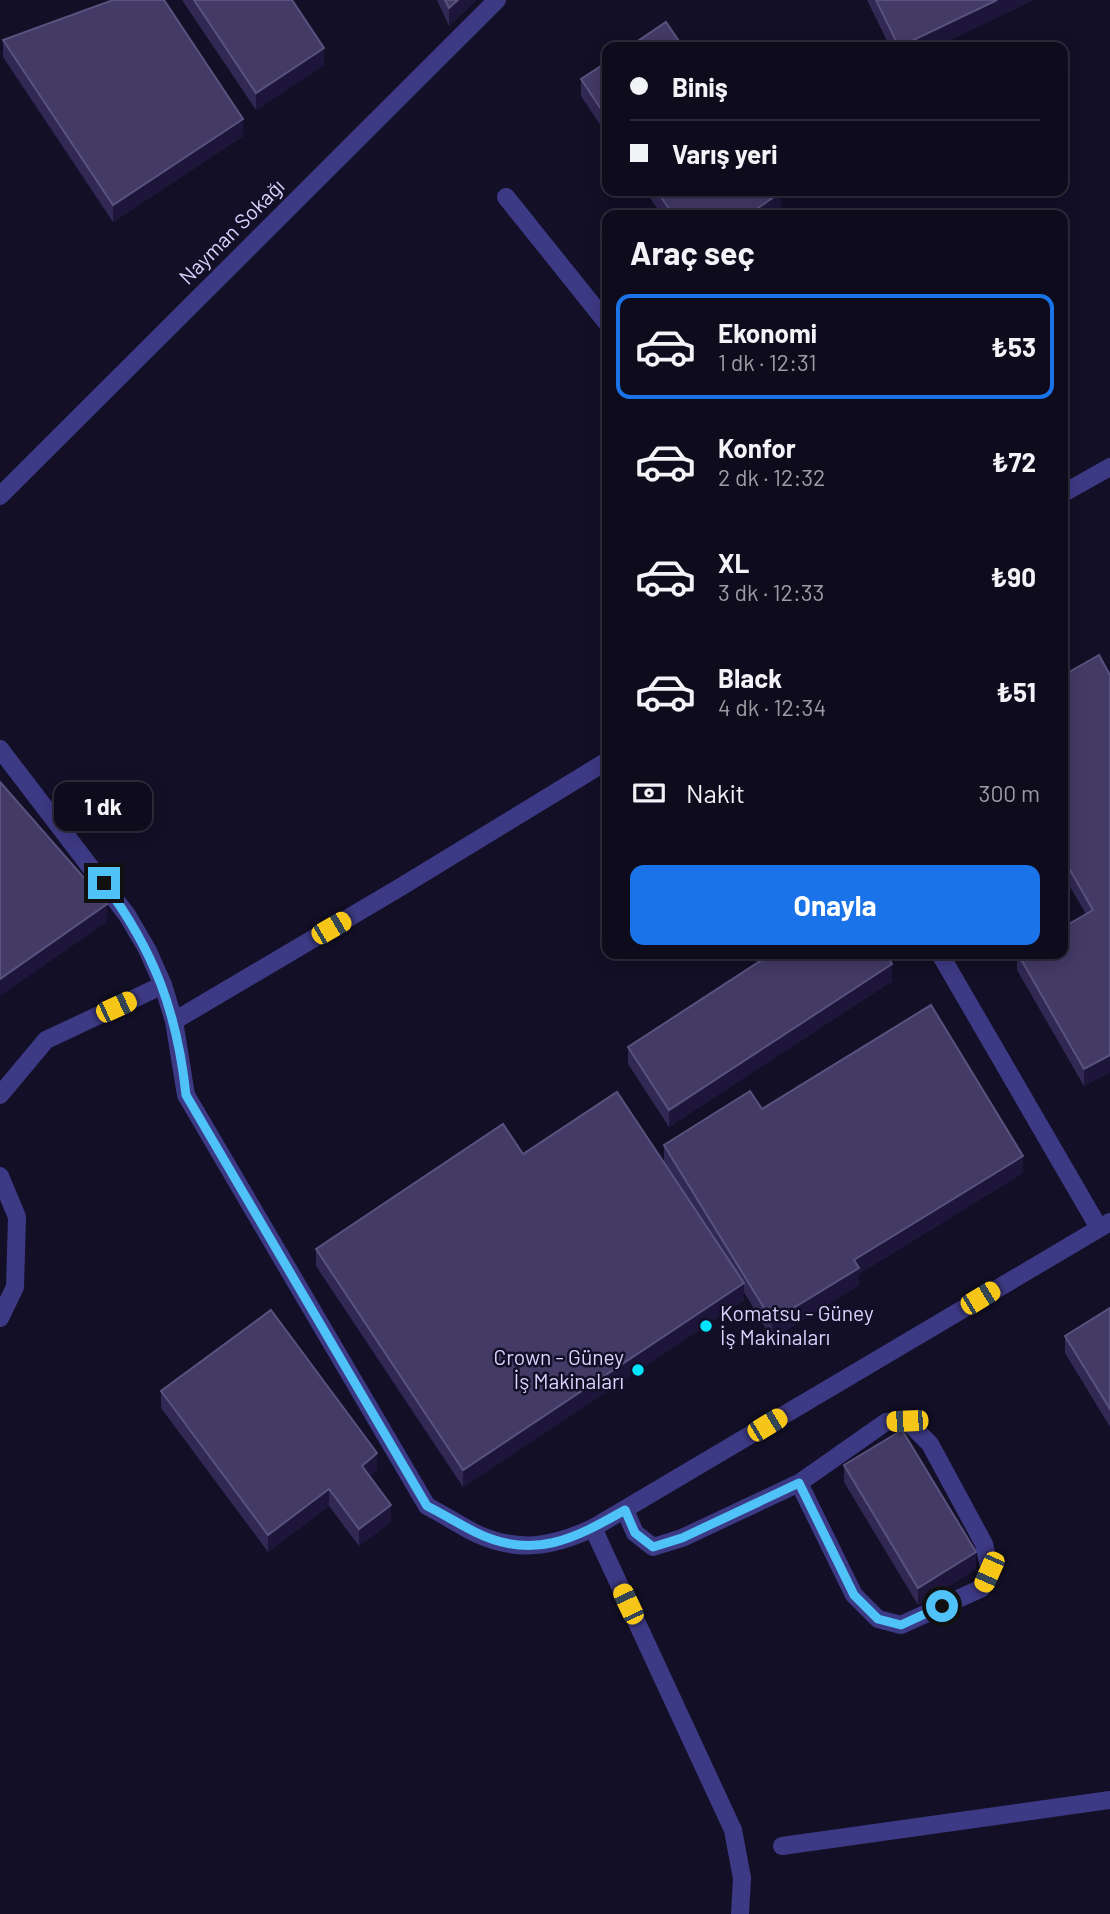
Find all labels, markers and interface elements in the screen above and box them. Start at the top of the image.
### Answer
text: Biniş [672,71,728,102]
text: Varış yeri [672,138,777,169]
street label: Nayman Sokağı [173,173,289,289]
text: Araç seç [630,233,755,271]
icon: car [634,315,697,378]
text: Ekonomi [718,317,817,348]
text: ₺53 [991,331,1036,362]
text: 1 dk · 12:31 [718,348,817,376]
icon: car [634,430,697,493]
text: Konfor [718,432,796,463]
text: ₺72 [992,446,1036,477]
text: 2 dk · 12:32 [718,463,825,491]
icon: car [634,545,697,608]
text: XL [718,547,749,578]
text: ₺90 [991,561,1036,592]
text: 3 dk · 12:33 [718,578,824,606]
icon: car [634,660,697,723]
text: Black [718,662,782,693]
text: ₺51 [996,676,1036,707]
text: 4 dk · 12:34 [718,693,826,721]
icon: cash [630,774,668,812]
text: Nakit [686,777,745,808]
text: 300 m [979,779,1040,807]
callout: 1 dk [55,782,153,830]
text: 1 dk [84,792,122,820]
button: Onayla [630,865,1040,945]
route end [88,867,120,899]
car [308,908,355,948]
car [93,989,140,1025]
car [957,1278,1004,1318]
place label: Komatsu - Güney İş Makinaları [720,1300,874,1349]
marker: Komatsu - Güney İş Makinaları [698,1318,714,1334]
place label: Crown - Güney İş Makinaları [494,1344,624,1393]
marker: Crown - Güney İş Makinaları [630,1362,646,1378]
car [744,1405,791,1445]
car [886,1410,929,1432]
car [971,1549,1008,1595]
car [610,1581,647,1627]
route start [926,1590,958,1622]

